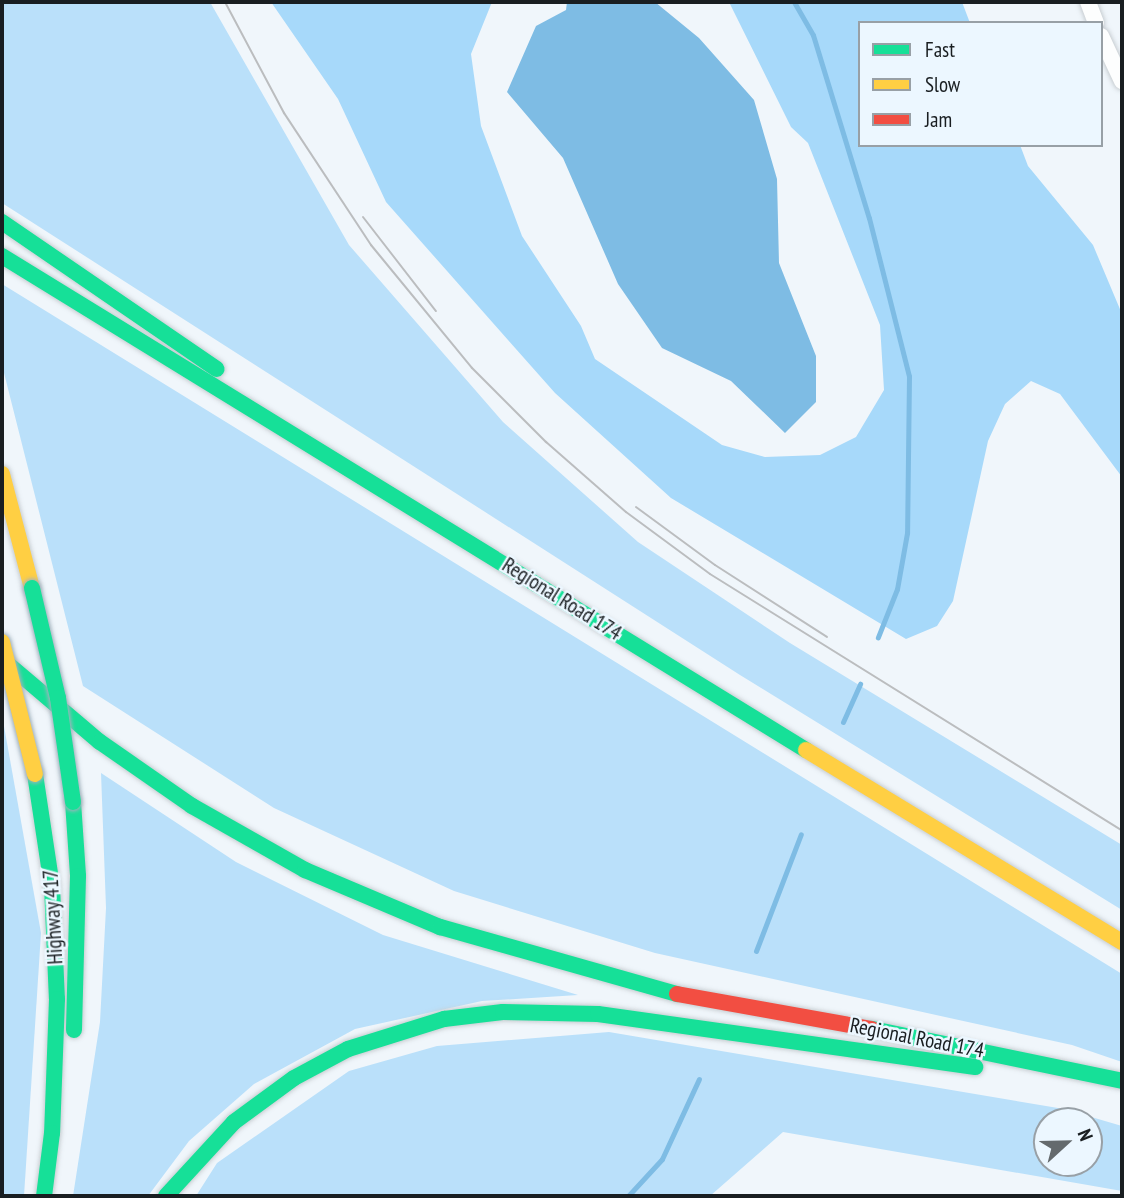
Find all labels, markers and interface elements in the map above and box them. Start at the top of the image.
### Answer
legend [858,21,1103,147]
text: Fast [925,36,955,63]
text: Slow [925,71,960,98]
text: Jam [925,106,952,133]
street label: Regional Road 174 [498,552,626,646]
street label: Highway 417 [38,869,68,965]
street label: Regional Road 174 [848,1013,986,1063]
north arrow [1033,1107,1103,1177]
text: N [1073,1126,1099,1144]

